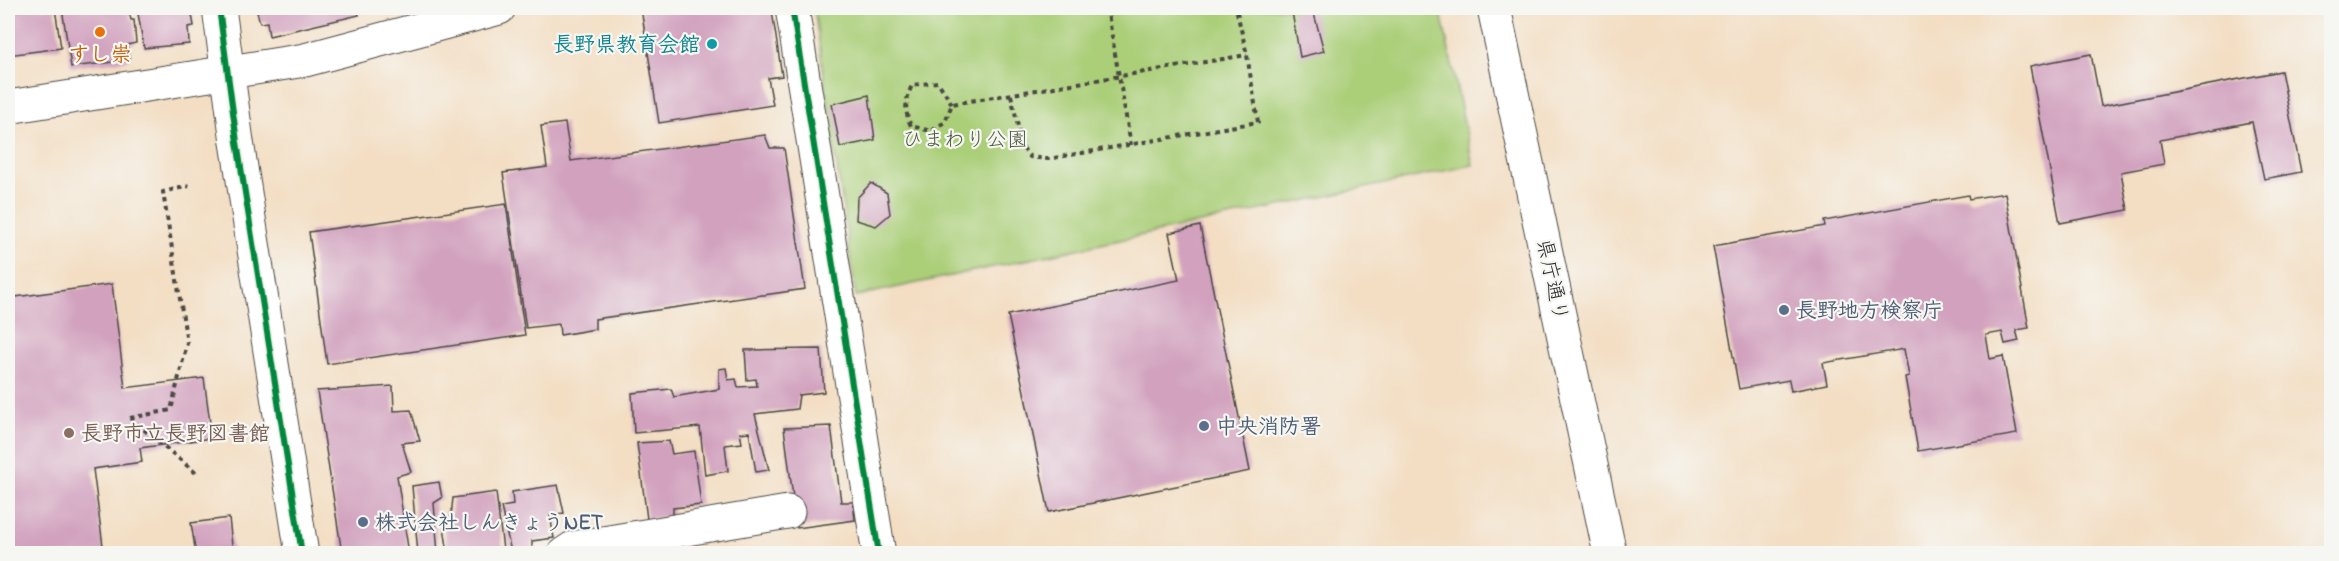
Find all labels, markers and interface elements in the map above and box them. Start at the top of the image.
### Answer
marker: すし崇 [93,25,107,39]
place label: 長野県教育会館 [553,31,700,61]
marker: 長野県教育会館 [705,37,719,51]
place label: すし崇 [69,41,132,71]
park label: ひまわり公園 [902,126,1028,156]
street label: 県庁通り [1528,236,1574,325]
place label: 長野地方検察庁 [1796,297,1943,327]
marker: 長野地方検察庁 [1777,303,1791,317]
place label: 中央消防署 [1216,413,1321,443]
marker: 中央消防署 [1197,419,1211,433]
place label: 長野市立長野図書館 [81,420,270,450]
marker: 長野市立長野図書館 [62,426,76,440]
place label: 株式会社しんきょうNET [375,509,603,539]
marker: 株式会社しんきょうNET [356,515,370,529]

